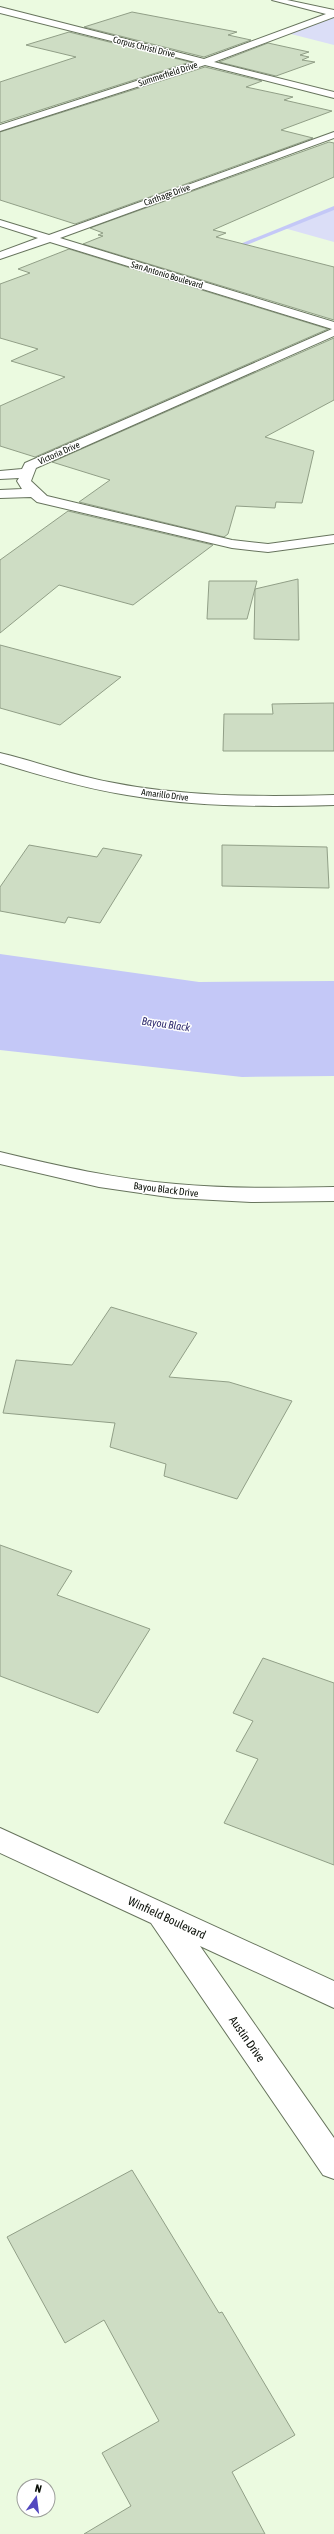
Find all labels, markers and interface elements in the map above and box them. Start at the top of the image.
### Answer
street label: Corpus Christi Drive [112,34,176,60]
street label: Summerfield Drive [137,60,199,88]
street label: Carthage Drive [143,182,191,208]
street label: San Antonio Boulevard [130,259,204,291]
street label: Victoria Drive [37,439,81,467]
street label: Amarillo Drive [141,787,189,803]
water label: Bayou Black [141,1015,191,1033]
street label: Bayou Black Drive [133,1180,199,1199]
street label: Winfield Boulevard [126,1894,208,1942]
street label: Austin Drive [226,2013,268,2065]
north arrow [16,2478,56,2518]
text: N [34,2482,43,2495]

